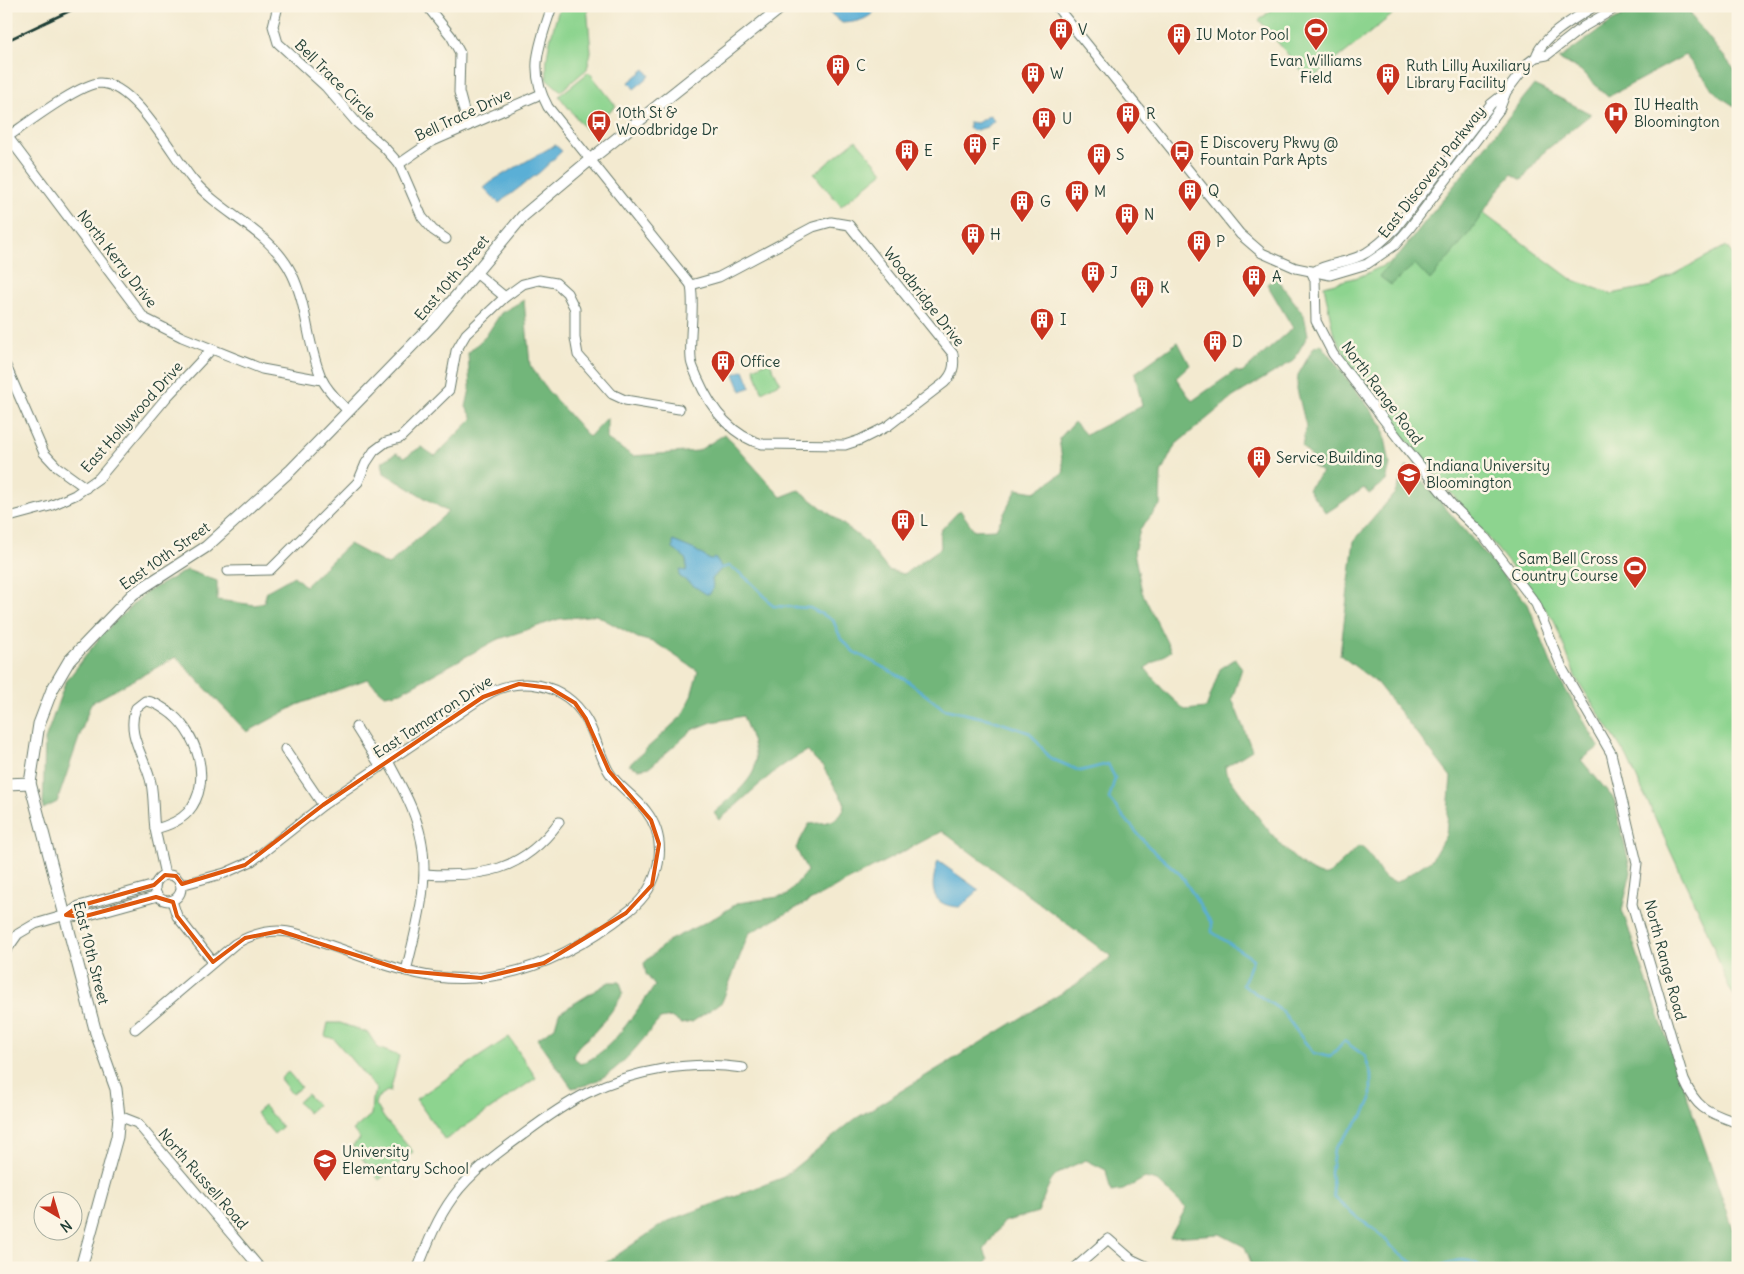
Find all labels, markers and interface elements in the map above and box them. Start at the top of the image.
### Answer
building icon: V [1048,17,1074,51]
sports icon: Evan Williams Field [1303,17,1329,51]
place label: V [1078,20,1087,39]
building icon: IU Motor Pool [1166,22,1192,56]
place label: IU Motor Pool [1196,25,1289,44]
street label: Bell Trace Circle [291,35,380,124]
place label: Evan Williams Field [1270,51,1362,87]
building icon: C [825,53,851,87]
place label: C [856,56,866,75]
place label: Ruth Lilly Auxiliary Library Facility [1406,56,1531,92]
building icon: W [1020,61,1046,95]
building icon: Ruth Lilly Auxiliary Library Facility [1375,62,1401,96]
place label: W [1050,64,1064,83]
street label: Bell Trace Drive [412,84,514,145]
place label: IU Health Bloomington [1634,95,1720,131]
building icon: R [1115,101,1141,135]
hospital icon: IU Health Bloomington [1603,101,1629,135]
street label: East Discovery Parkway [1374,102,1489,242]
place label: 10th St & Woodbridge Dr [616,103,718,139]
place label: R [1146,104,1156,123]
building icon: U [1031,106,1057,140]
bus stop icon: 10th St & Woodbridge Dr [586,109,612,143]
place label: U [1062,109,1072,128]
building icon: F [962,132,988,166]
place label: E Discovery Pkwy @ Fountain Park Apts [1200,133,1338,169]
place label: F [992,135,1001,154]
building icon: E [894,138,920,172]
bus stop icon: E Discovery Pkwy @ Fountain Park Apts [1169,139,1195,173]
place label: E [924,141,933,160]
building icon: S [1086,142,1112,176]
place label: S [1116,145,1124,164]
building icon: Q [1177,178,1203,212]
building icon: M [1064,179,1090,213]
place label: Q [1208,181,1219,200]
place label: M [1094,182,1106,201]
building icon: G [1009,189,1035,223]
place label: G [1040,192,1051,211]
building icon: N [1114,202,1140,236]
place label: N [1144,205,1154,224]
street label: North Kerry Drive [73,206,161,311]
building icon: H [960,222,986,256]
place label: H [990,225,1001,244]
building icon: P [1186,229,1212,263]
street label: East 10th Street [410,231,493,324]
place label: P [1216,232,1225,251]
street label: Woodbridge Drive [880,243,969,350]
building icon: J [1080,260,1106,294]
place label: J [1110,263,1118,282]
building icon: A [1241,264,1267,298]
place label: A [1272,267,1282,286]
building icon: K [1129,275,1155,309]
place label: K [1160,278,1170,297]
building icon: I [1029,307,1055,341]
place label: I [1060,310,1067,329]
building icon: D [1202,329,1228,363]
place label: D [1232,332,1243,351]
street label: North Range Road [1338,337,1427,448]
building icon: Office [710,349,736,383]
place label: Office [740,352,780,371]
street label: East Hollywood Drive [77,357,187,476]
building icon: Service Building [1246,445,1272,479]
place label: Service Building [1276,448,1383,467]
place label: Indiana University Bloomington [1426,456,1550,492]
school or university icon: Indiana University Bloomington [1396,462,1422,496]
building icon: L [890,508,916,542]
place label: L [920,511,928,530]
street label: East 10th Street [116,517,213,594]
place label: Sam Bell Cross Country Course [1511,549,1618,585]
sports icon: Sam Bell Cross Country Course [1622,555,1648,589]
street label: East Tamarron Drive [370,671,496,762]
street label: North Range Road [1640,898,1691,1022]
street label: East 10th Street [69,899,113,1006]
street label: North Russell Road [154,1124,252,1233]
place label: University Elementary School [342,1142,469,1178]
school or university icon: University Elementary School [312,1148,338,1182]
north arrow [32,1192,82,1242]
text: N [57,1216,75,1236]

